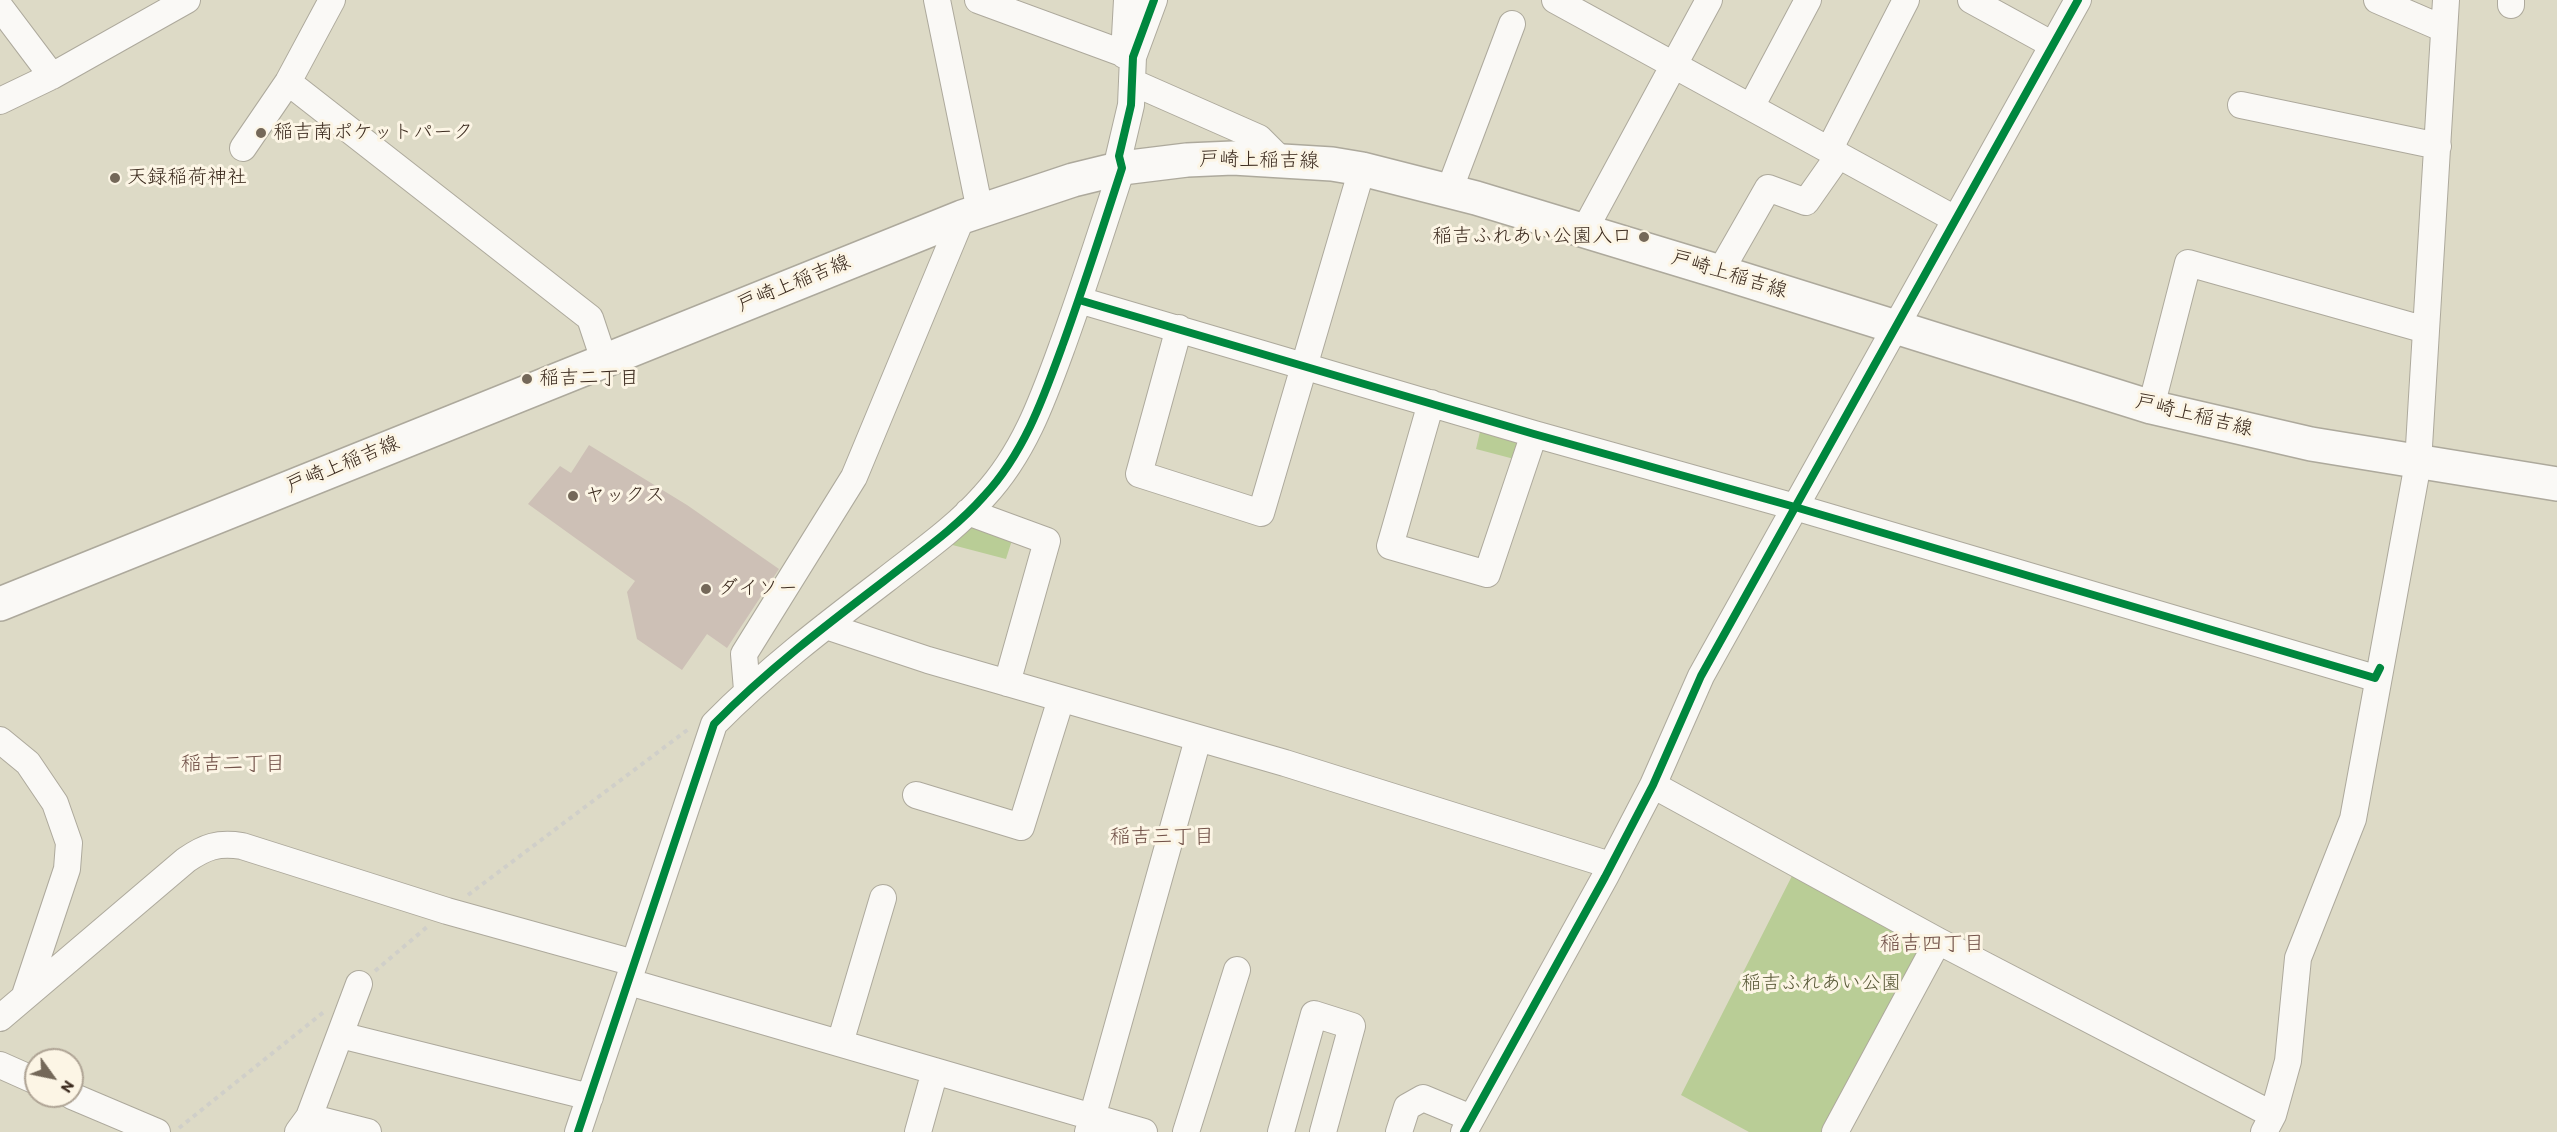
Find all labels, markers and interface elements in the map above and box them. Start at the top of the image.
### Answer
place label: 稲吉南ポケットパーク [273,121,473,145]
marker: 稲吉南ポケットパーク [254,126,268,140]
street label: 戸崎上稲吉線 [1199,148,1319,174]
place label: 天録稲荷神社 [127,166,247,190]
marker: 天録稲荷神社 [108,171,122,185]
place label: 稲吉ふれあい公園入口 [1432,225,1632,249]
marker: 稲吉ふれあい公園入口 [1637,230,1651,244]
street label: 戸崎上稲吉線 [1668,246,1790,304]
street label: 戸崎上稲吉線 [734,250,854,318]
place label: 稲吉二丁目 [539,367,639,391]
marker: 稲吉二丁目 [520,372,534,386]
street label: 戸崎上稲吉線 [2133,390,2255,442]
street label: 戸崎上稲吉線 [283,431,403,499]
place label: ヤックス [585,484,665,508]
marker: ヤックス [566,489,580,503]
place label: ダイソー [718,577,798,601]
marker: ダイソー [699,582,713,596]
district label: 稲吉二丁目 [181,752,285,778]
district label: 稲吉三丁目 [1110,825,1214,851]
district label: 稲吉四丁目 [1880,932,1984,958]
park label: 稲吉ふれあい公園 [1741,972,1901,996]
north arrow [24,1048,84,1108]
text: N [57,1077,79,1097]

